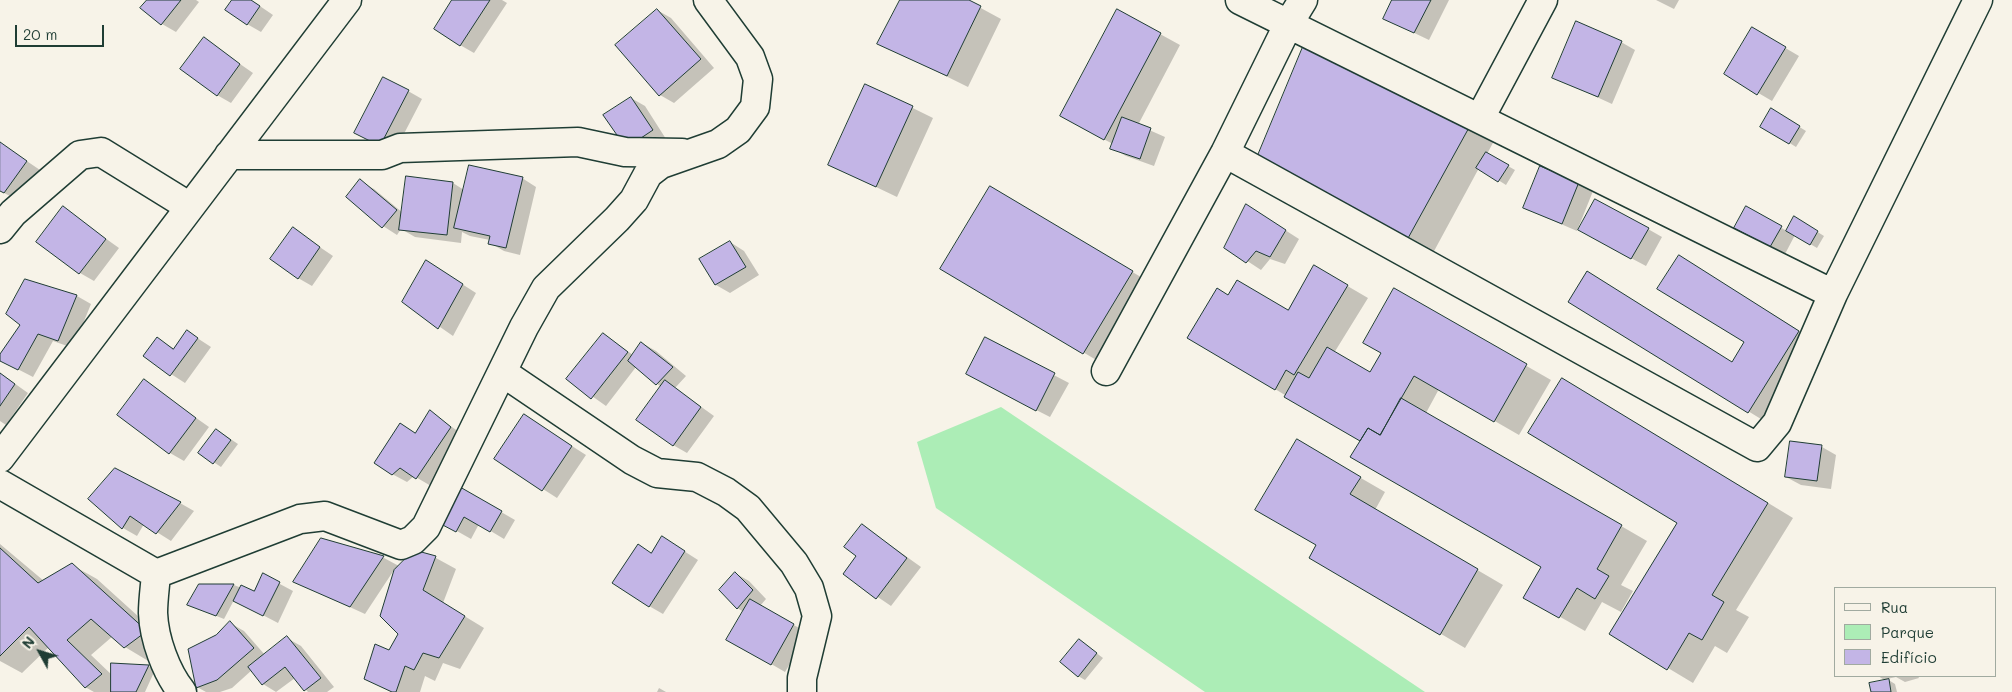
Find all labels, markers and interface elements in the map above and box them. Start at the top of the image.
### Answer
scale bar [18,15,106,47]
text: 20 m [23,24,57,44]
legend [1834,587,1997,677]
text: Rua [1881,597,1908,617]
text: Parque [1881,622,1934,642]
north arrow [15,627,65,677]
text: N [17,632,39,652]
text: Edifício [1881,647,1937,667]

